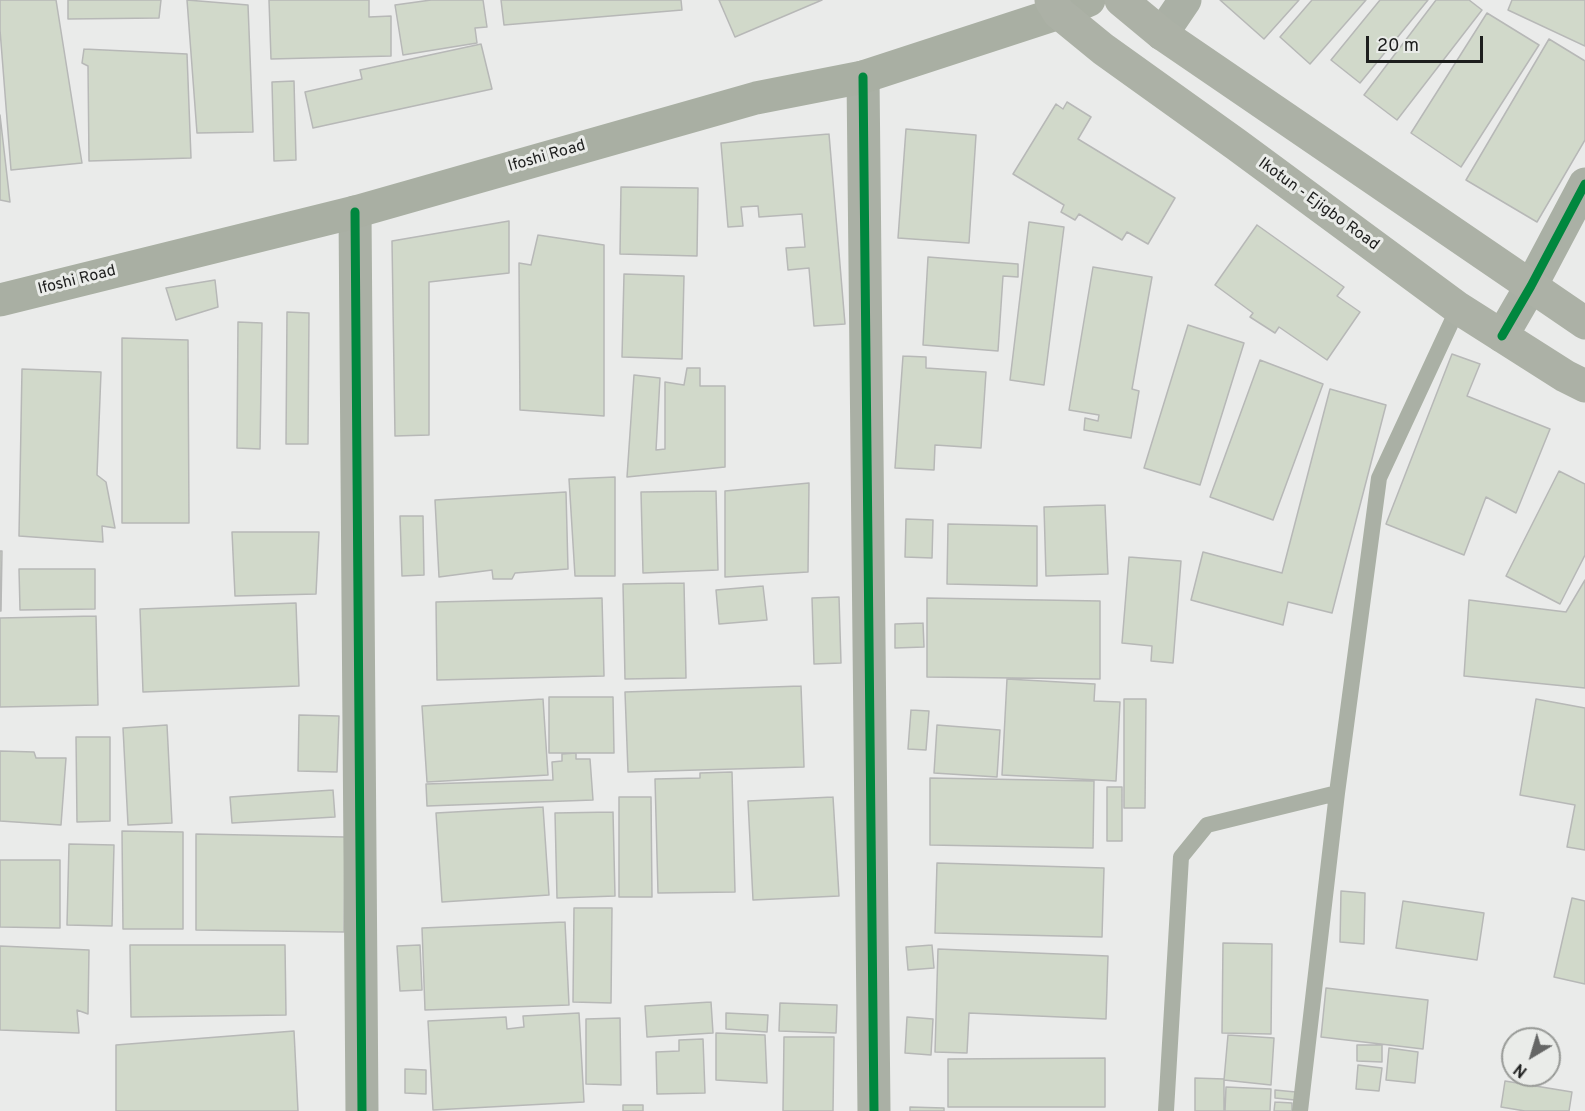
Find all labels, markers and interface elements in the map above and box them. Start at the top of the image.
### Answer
scale bar [1369,24,1486,62]
text: 20 m [1377,35,1419,58]
street label: Ifoshi Road [506,137,588,177]
street label: Ikotun - Ejigbo Road [1254,155,1382,255]
street label: Ifoshi Road [36,262,118,300]
north arrow [1501,1027,1561,1087]
text: N [1510,1058,1532,1081]

